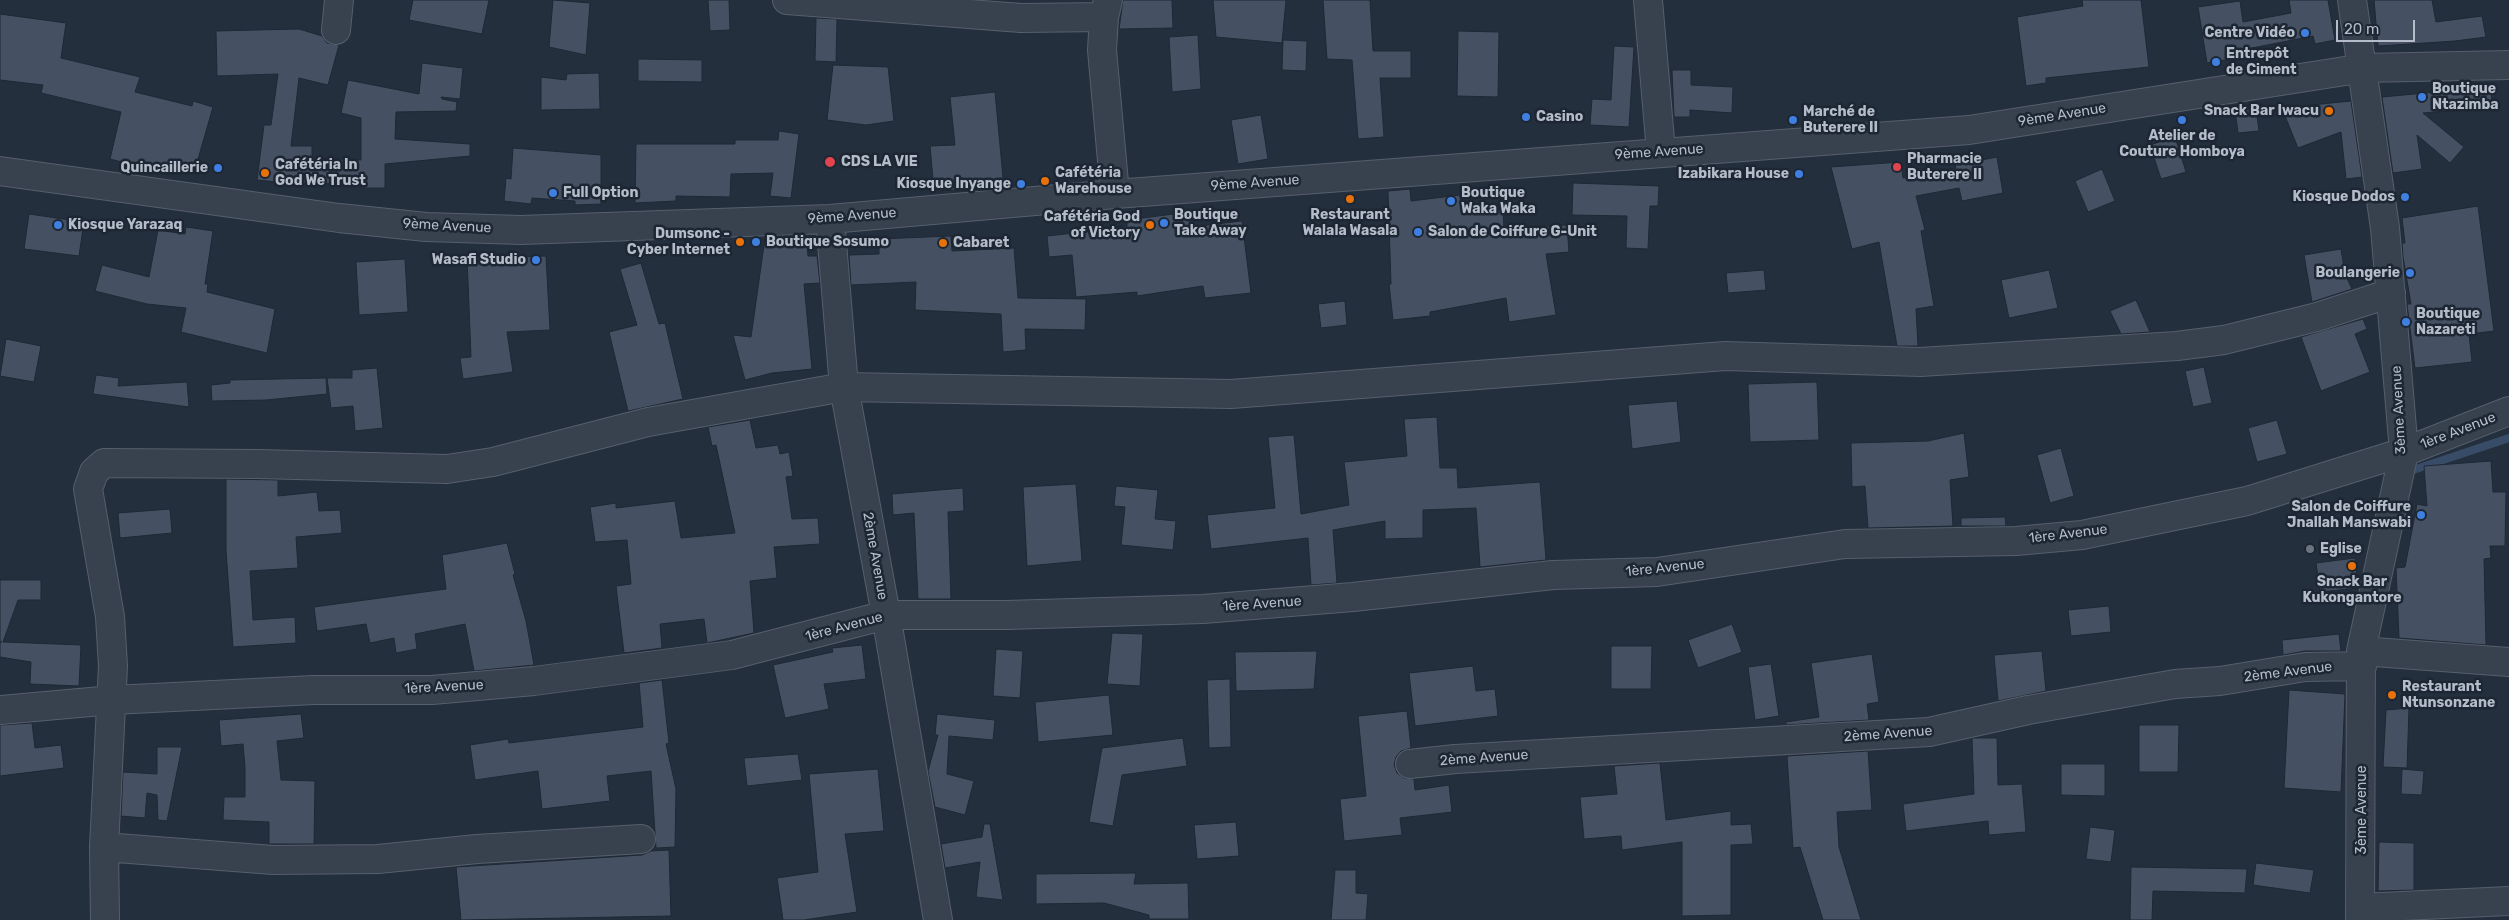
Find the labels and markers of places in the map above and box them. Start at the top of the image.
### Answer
place label: Centre Vidéo [2205,25,2295,41]
marker: Centre Vidéo [2299,27,2311,39]
place label: Entrepôt de Ciment [2226,46,2297,78]
marker: Entrepôt de Ciment [2210,56,2222,68]
place label: Boutique Ntazimba [2432,81,2499,114]
marker: Boutique Ntazimba [2416,91,2428,103]
place label: Snack Bar Iwacu [2204,103,2319,119]
place label: Marché de Buterere II [1803,104,1878,136]
marker: Snack Bar Iwacu [2323,105,2335,117]
place label: Casino [1536,109,1583,125]
marker: Casino [1520,111,1532,123]
marker: Marché de Buterere II [1787,114,1799,126]
marker: Atelier de Couture Homboya [2176,114,2188,126]
place label: Atelier de Couture Homboya [2119,128,2245,160]
place label: Pharmacie Buterere II [1907,151,1982,184]
place label: CDS LA VIE [841,154,918,170]
marker: CDS LA VIE [823,155,837,169]
place label: Cafétéria In God We Trust [275,157,366,190]
place label: Quincaillerie [121,160,208,176]
marker: Pharmacie Buterere II [1891,161,1903,173]
marker: Quincaillerie [212,162,224,174]
place label: Cafétéria Warehouse [1055,165,1132,198]
place label: Izabikara House [1678,166,1789,182]
marker: Cafétéria In God We Trust [259,167,271,179]
marker: Izabikara House [1793,168,1805,180]
marker: Cafétéria Warehouse [1039,175,1051,187]
place label: Kiosque Inyange [897,176,1011,192]
marker: Kiosque Inyange [1015,178,1027,190]
place label: Full Option [563,185,638,201]
place label: Boutique Waka Waka [1461,185,1536,218]
marker: Full Option [547,187,559,199]
place label: Kiosque Dodos [2293,189,2395,205]
marker: Kiosque Dodos [2399,191,2411,203]
marker: Restaurant Walala Wasala [1344,193,1356,205]
marker: Boutique Waka Waka [1445,195,1457,207]
place label: Boutique Take Away [1174,207,1247,240]
place label: Restaurant Walala Wasala [1302,207,1398,240]
place label: Cafétéria God of Victory [1044,209,1140,242]
place label: Kiosque Yarazaq [68,217,182,233]
marker: Boutique Take Away [1158,217,1170,229]
marker: Kiosque Yarazaq [52,219,64,231]
marker: Cafétéria God of Victory [1144,219,1156,231]
place label: Salon de Coiffure G-Unit [1428,224,1597,240]
place label: Dumsonc - Cyber Internet [627,226,730,258]
marker: Salon de Coiffure G-Unit [1412,226,1424,238]
place label: Boutique Sosumo [766,234,889,250]
place label: Cabaret [953,235,1009,251]
marker: Dumsonc - Cyber Internet [734,236,746,248]
marker: Boutique Sosumo [750,236,762,248]
marker: Cabaret [937,237,949,249]
place label: Wasafi Studio [432,252,526,268]
marker: Wasafi Studio [530,254,542,266]
place label: Boulangerie [2315,265,2400,281]
marker: Boulangerie [2404,267,2416,279]
place label: Boutique Nazareti [2416,306,2480,338]
marker: Boutique Nazareti [2400,316,2412,328]
place label: Salon de Coiffure Jnallah Manswabi [2287,499,2411,532]
marker: Salon de Coiffure Jnallah Manswabi [2415,509,2427,521]
place label: Eglise [2320,541,2362,557]
marker: Eglise [2304,543,2316,555]
marker: Snack Bar Kukongantore [2346,560,2358,572]
place label: Snack Bar Kukongantore [2302,574,2402,606]
place label: Restaurant Ntunsonzane [2402,679,2495,712]
marker: Restaurant Ntunsonzane [2386,689,2398,701]

